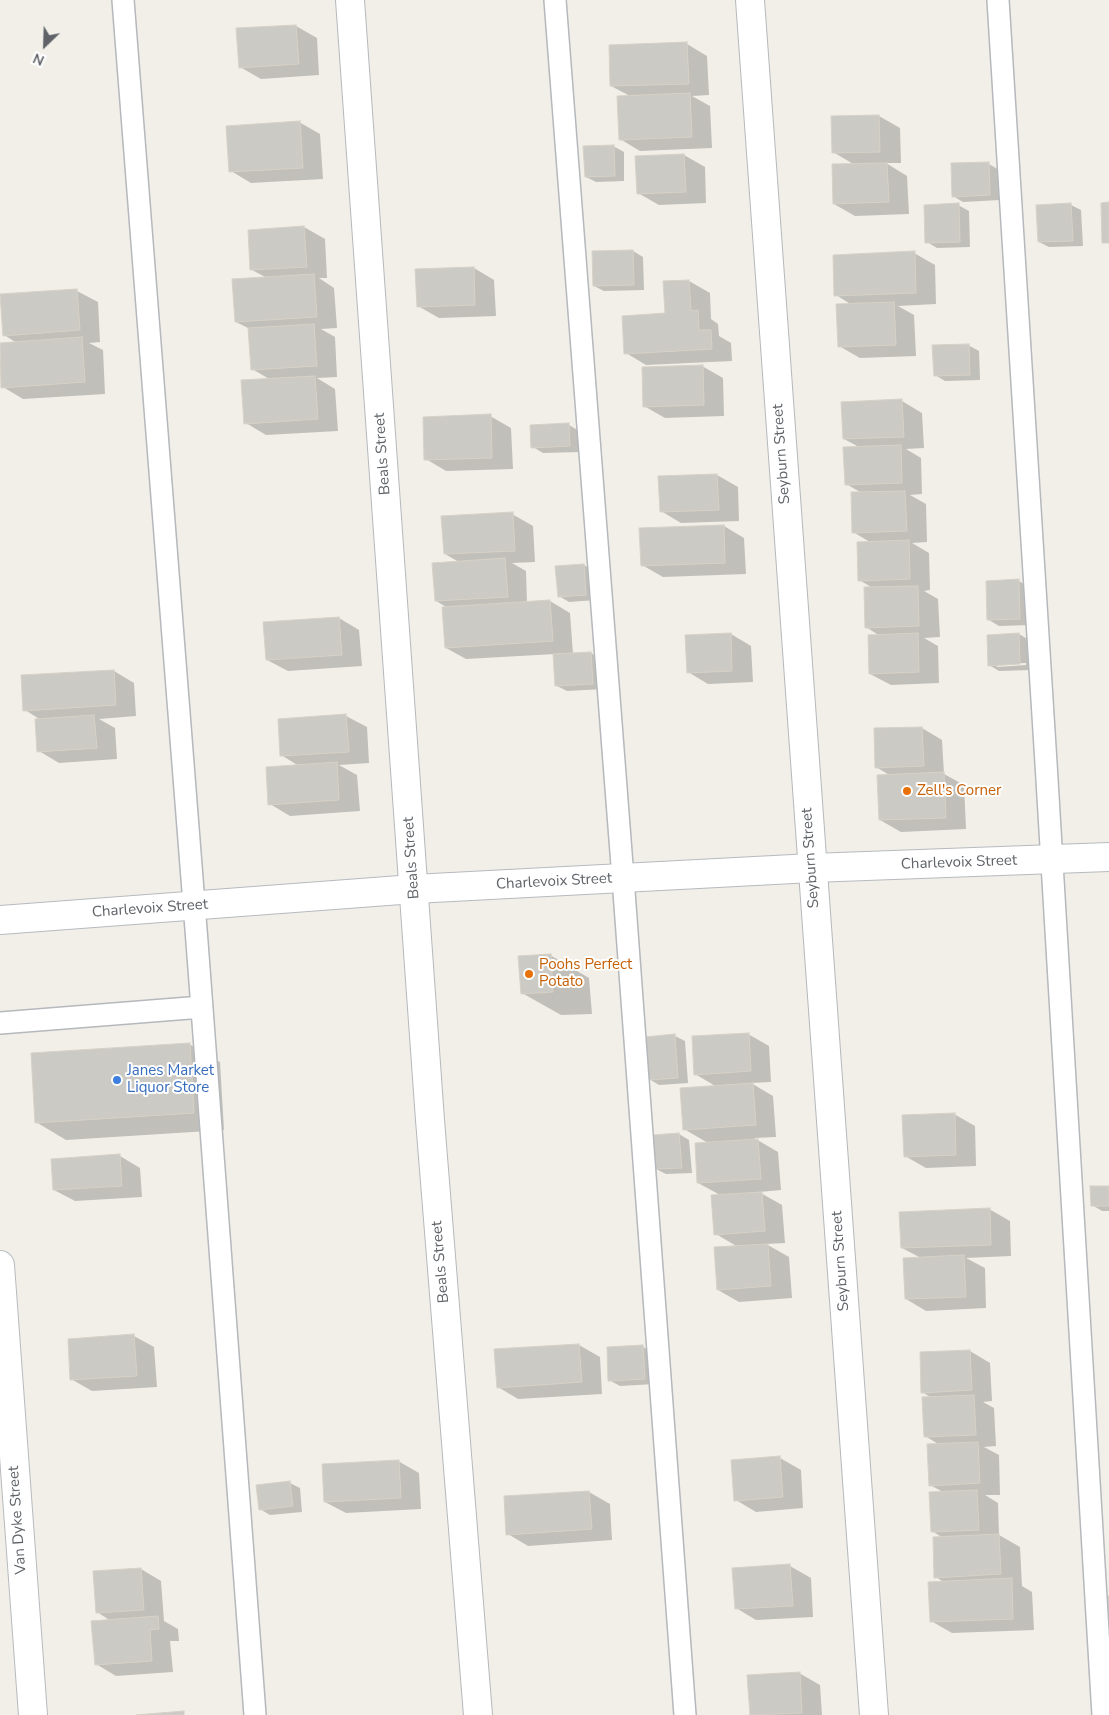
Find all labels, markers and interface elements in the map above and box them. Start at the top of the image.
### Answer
north arrow [20,20,70,70]
text: N [30,48,47,70]
street label: Seyburn Street [770,403,794,505]
street label: Beals Street [371,412,395,496]
place label: Zell's Corner [917,782,1001,800]
marker: Zell's Corner [901,785,913,797]
street label: Seyburn Street [799,807,823,909]
street label: Beals Street [400,816,424,900]
street label: Charlevoix Street [901,852,1017,874]
street label: Charlevoix Street [495,870,613,894]
street label: Charlevoix Street [91,896,209,922]
place label: Poohs Perfect Potato [539,956,632,991]
marker: Poohs Perfect Potato [523,968,535,980]
place label: Janes Market Liquor Store [127,1062,214,1097]
marker: Janes Market Liquor Store [111,1074,123,1086]
street label: Seyburn Street [829,1210,853,1312]
street label: Beals Street [428,1220,454,1304]
street label: Van Dyke Street [5,1465,31,1575]

